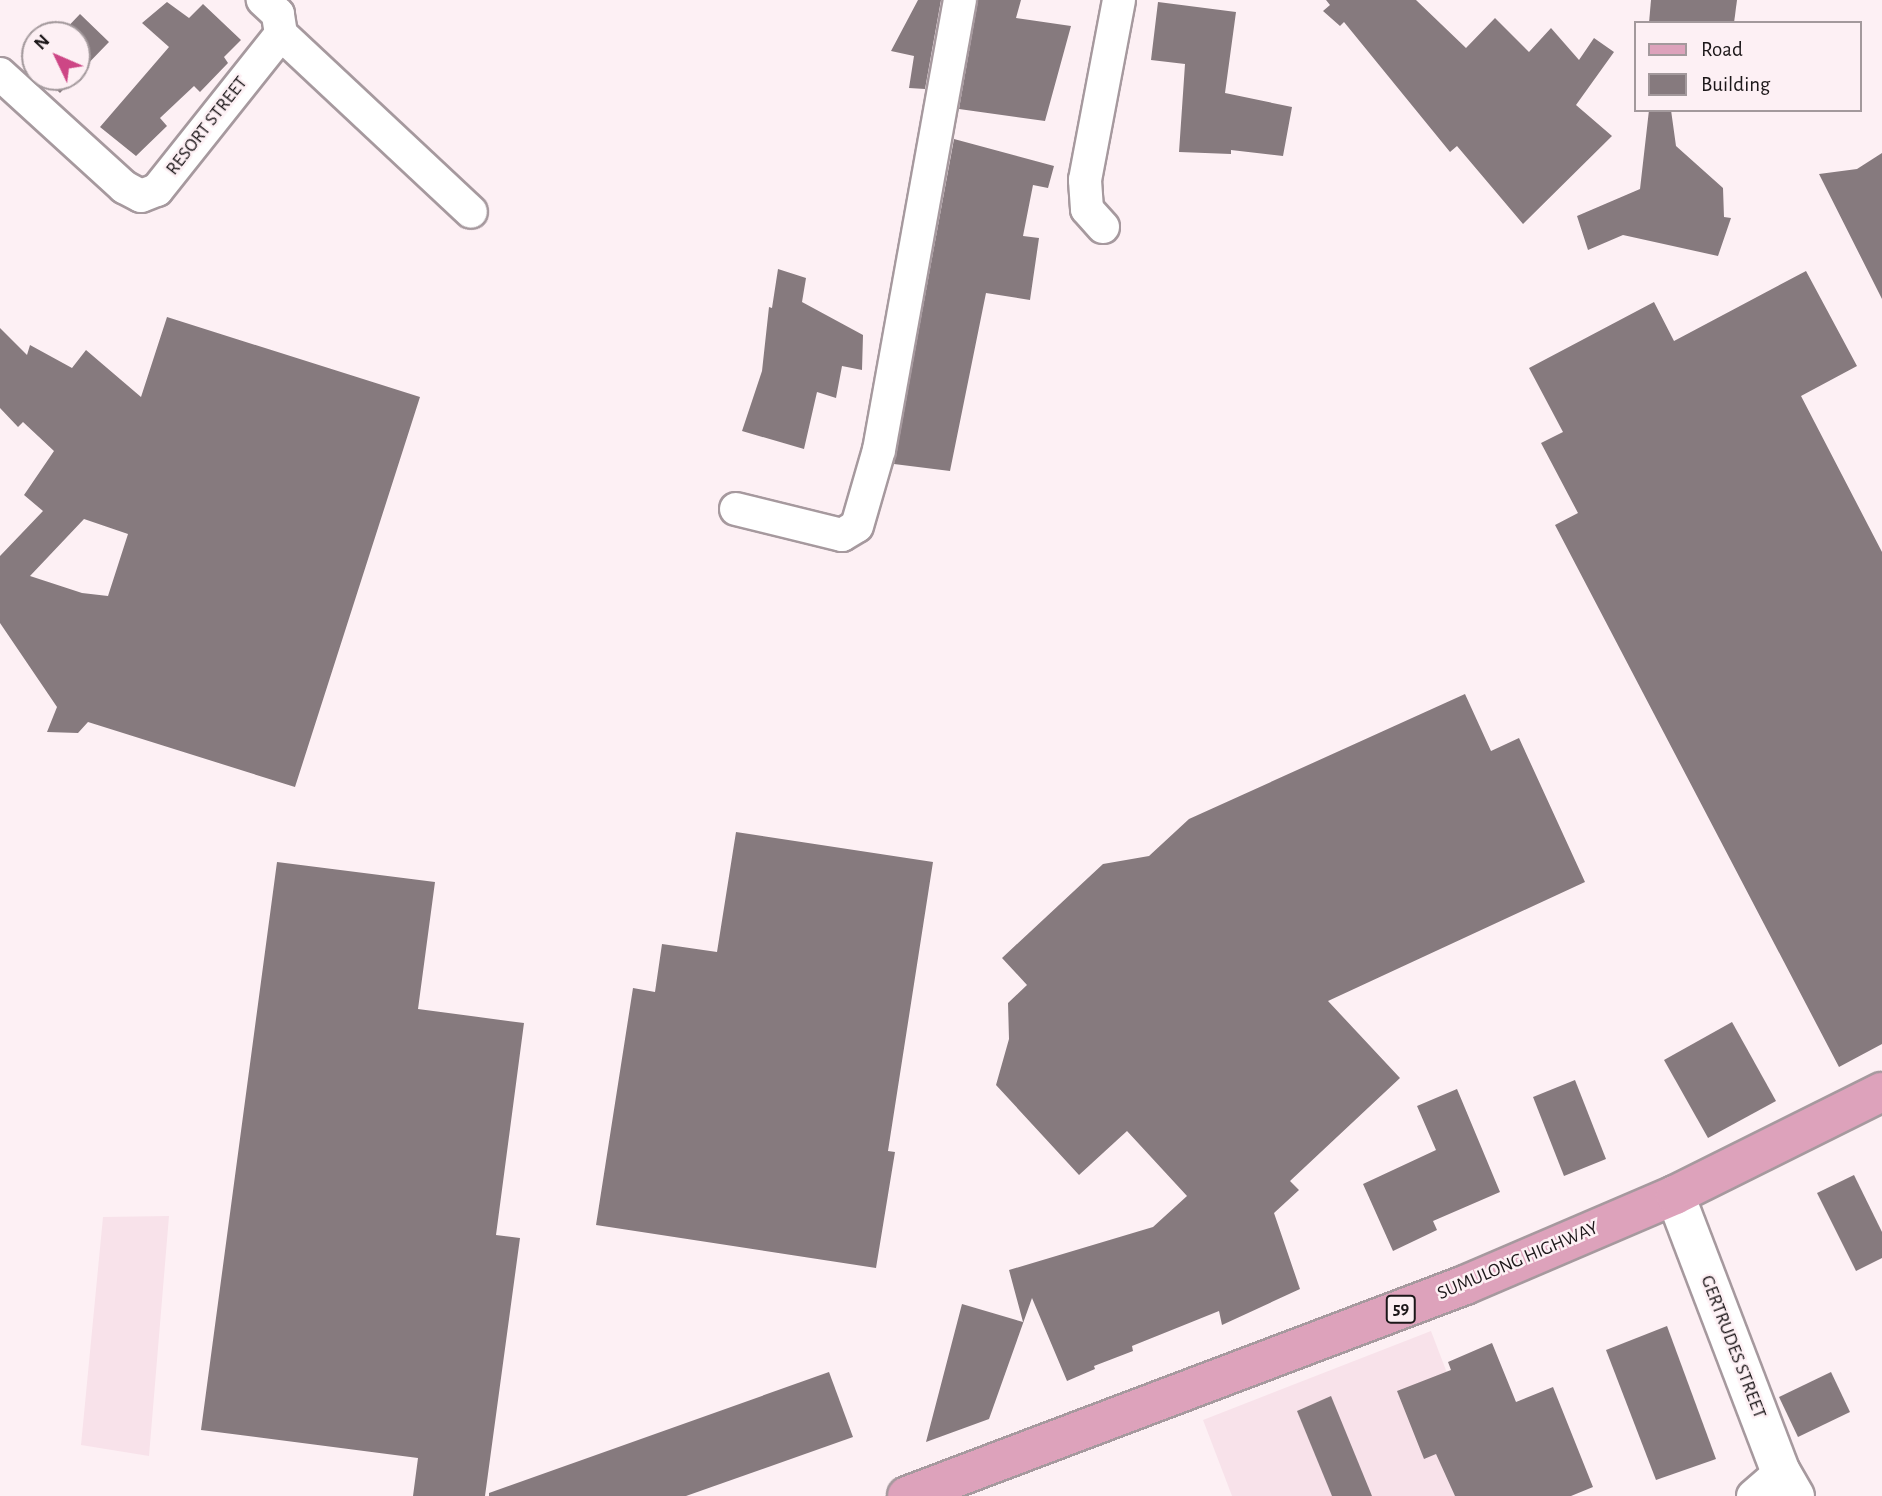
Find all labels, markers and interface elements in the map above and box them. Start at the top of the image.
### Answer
north arrow [21,21,91,91]
legend [1633,21,1861,112]
text: N [31,31,53,54]
text: Road [1701,39,1743,60]
street label: RESORT STREET [161,72,253,180]
text: Building [1701,74,1770,95]
street label: SUMULONG HIGHWAY [1434,1217,1602,1305]
street label: GERTRUDES STREET [1695,1272,1771,1422]
road number: 59 [1385,1294,1417,1324]

